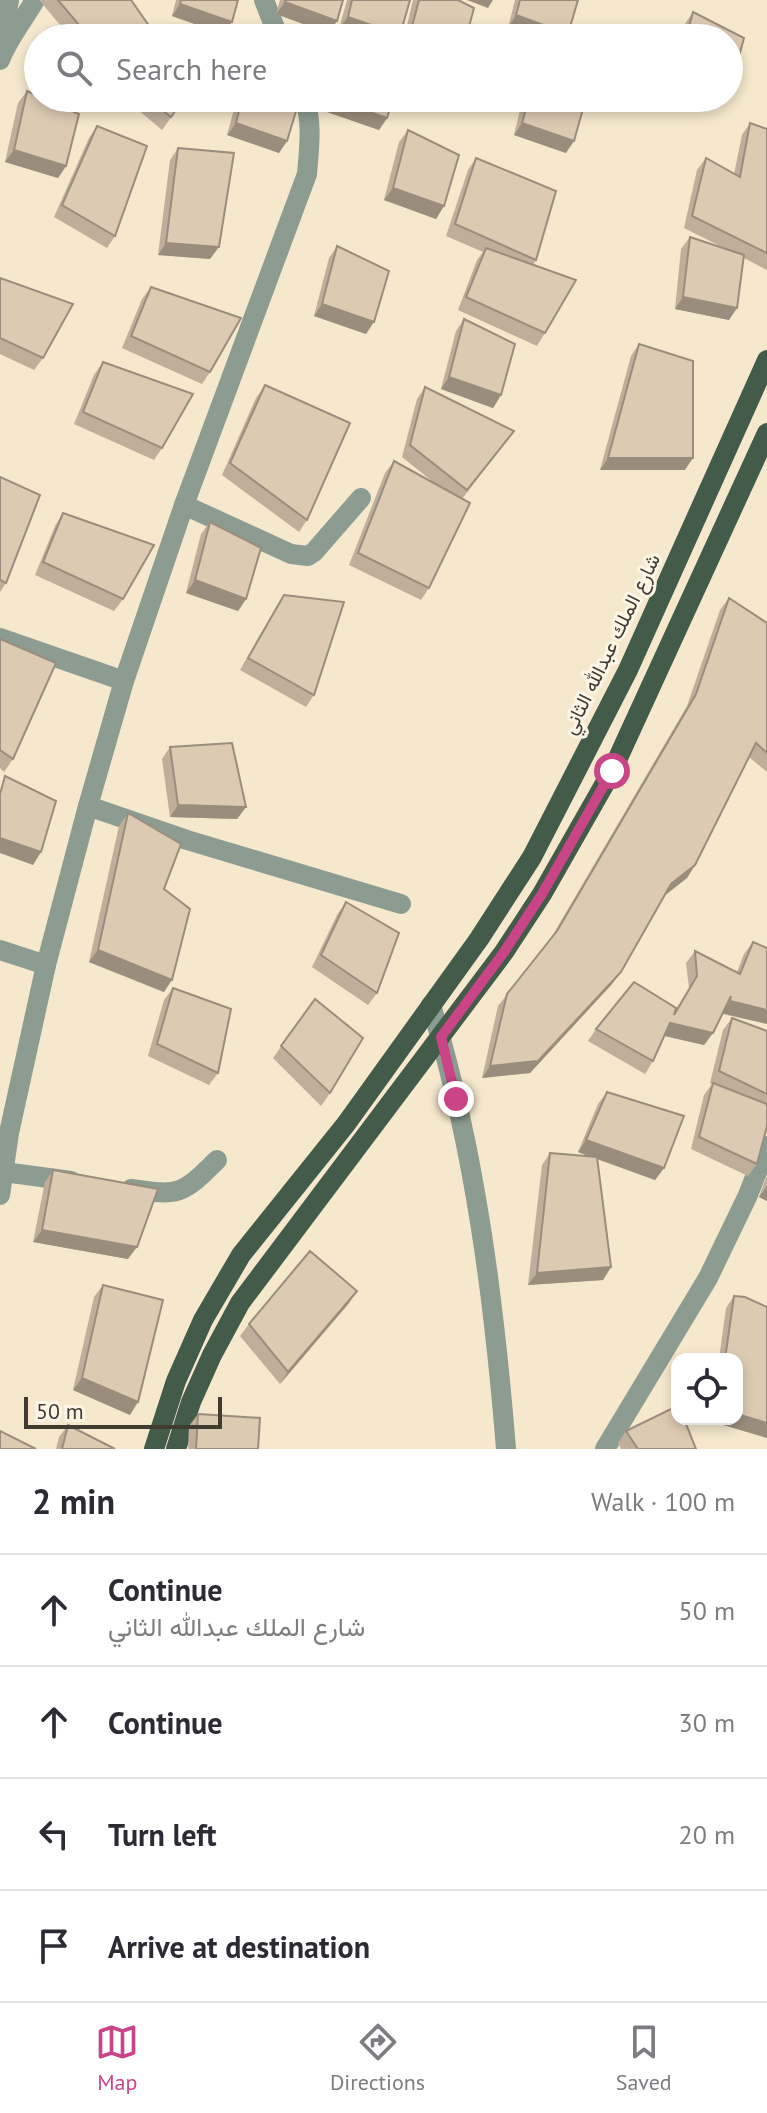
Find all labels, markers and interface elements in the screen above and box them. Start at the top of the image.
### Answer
search box [24,24,743,112]
icon: search [52,46,96,90]
text: Search here [116,49,267,88]
street label: شارع الملك عبدالله الثاني [556,549,670,740]
route start [594,753,630,789]
route end [438,1081,474,1117]
map controls [671,1353,743,1425]
button: locate [671,1353,743,1425]
scale bar [24,1393,222,1429]
text: 50 m [36,1397,84,1425]
text: 2 min [32,1479,115,1523]
text: Walk · 100 m [591,1485,735,1518]
text: Continue [108,1570,222,1609]
icon: ahead [32,1588,76,1632]
text: 50 m [679,1594,735,1627]
text: شارع الملك عبدالله الثاني [108,1610,365,1643]
icon: ahead [32,1700,76,1744]
text: Continue [108,1703,222,1742]
text: 30 m [679,1706,735,1739]
icon: left [32,1812,76,1856]
text: Turn left [108,1815,216,1854]
text: 20 m [679,1818,735,1851]
icon: arrive [32,1924,76,1968]
text: Arrive at destination [108,1927,370,1966]
tab: Map [95,2020,139,2096]
tab: Directions [330,2020,425,2096]
tab: Saved [616,2020,672,2096]

